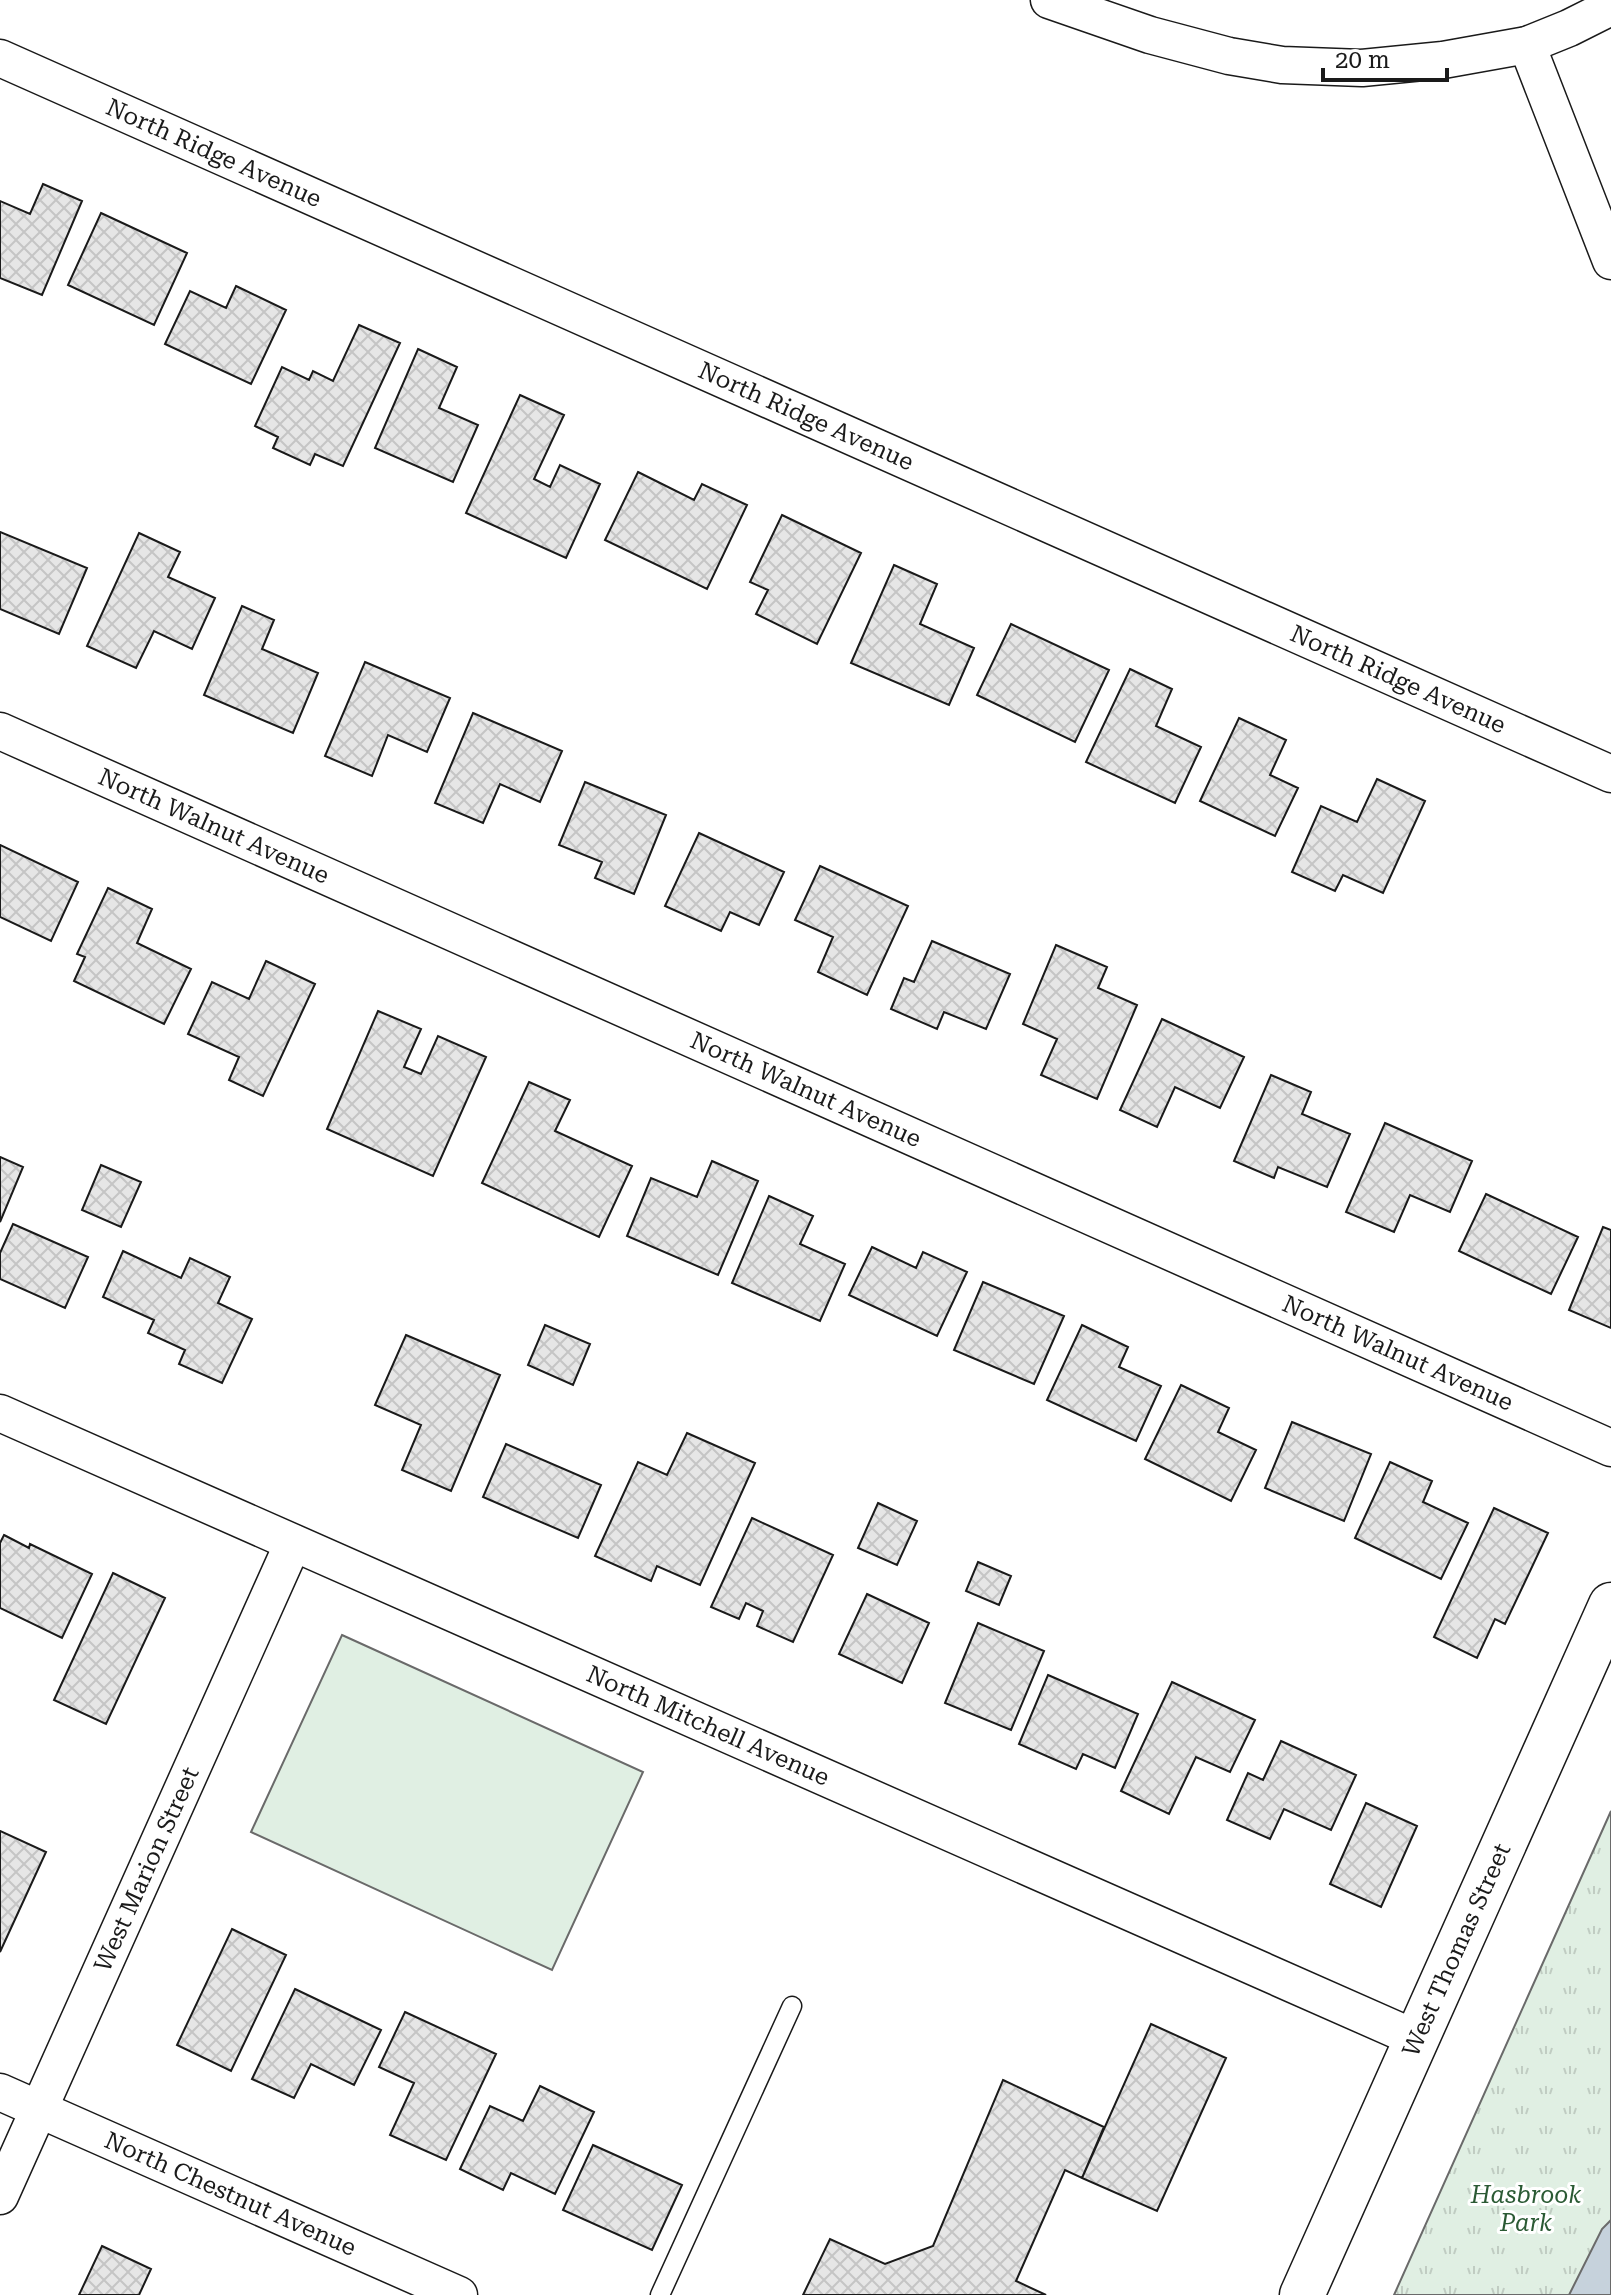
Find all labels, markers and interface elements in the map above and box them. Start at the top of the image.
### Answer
scale bar [1323,32,1447,82]
text: 20 m [1335,46,1390,74]
street label: North Ridge Avenue [102,93,326,213]
street label: North Ridge Avenue [694,356,918,476]
street label: North Ridge Avenue [1286,619,1510,739]
street label: North Walnut Avenue [94,763,334,890]
street label: North Walnut Avenue [686,1026,926,1153]
street label: North Walnut Avenue [1278,1290,1518,1417]
street label: North Mitchell Avenue [582,1660,834,1792]
street label: West Marion Street [88,1763,205,1976]
street label: West Thomas Street [1397,1839,1516,2061]
street label: North Chestnut Avenue [100,2126,361,2262]
park label: Hasbrook Park [1470,2181,1581,2237]

